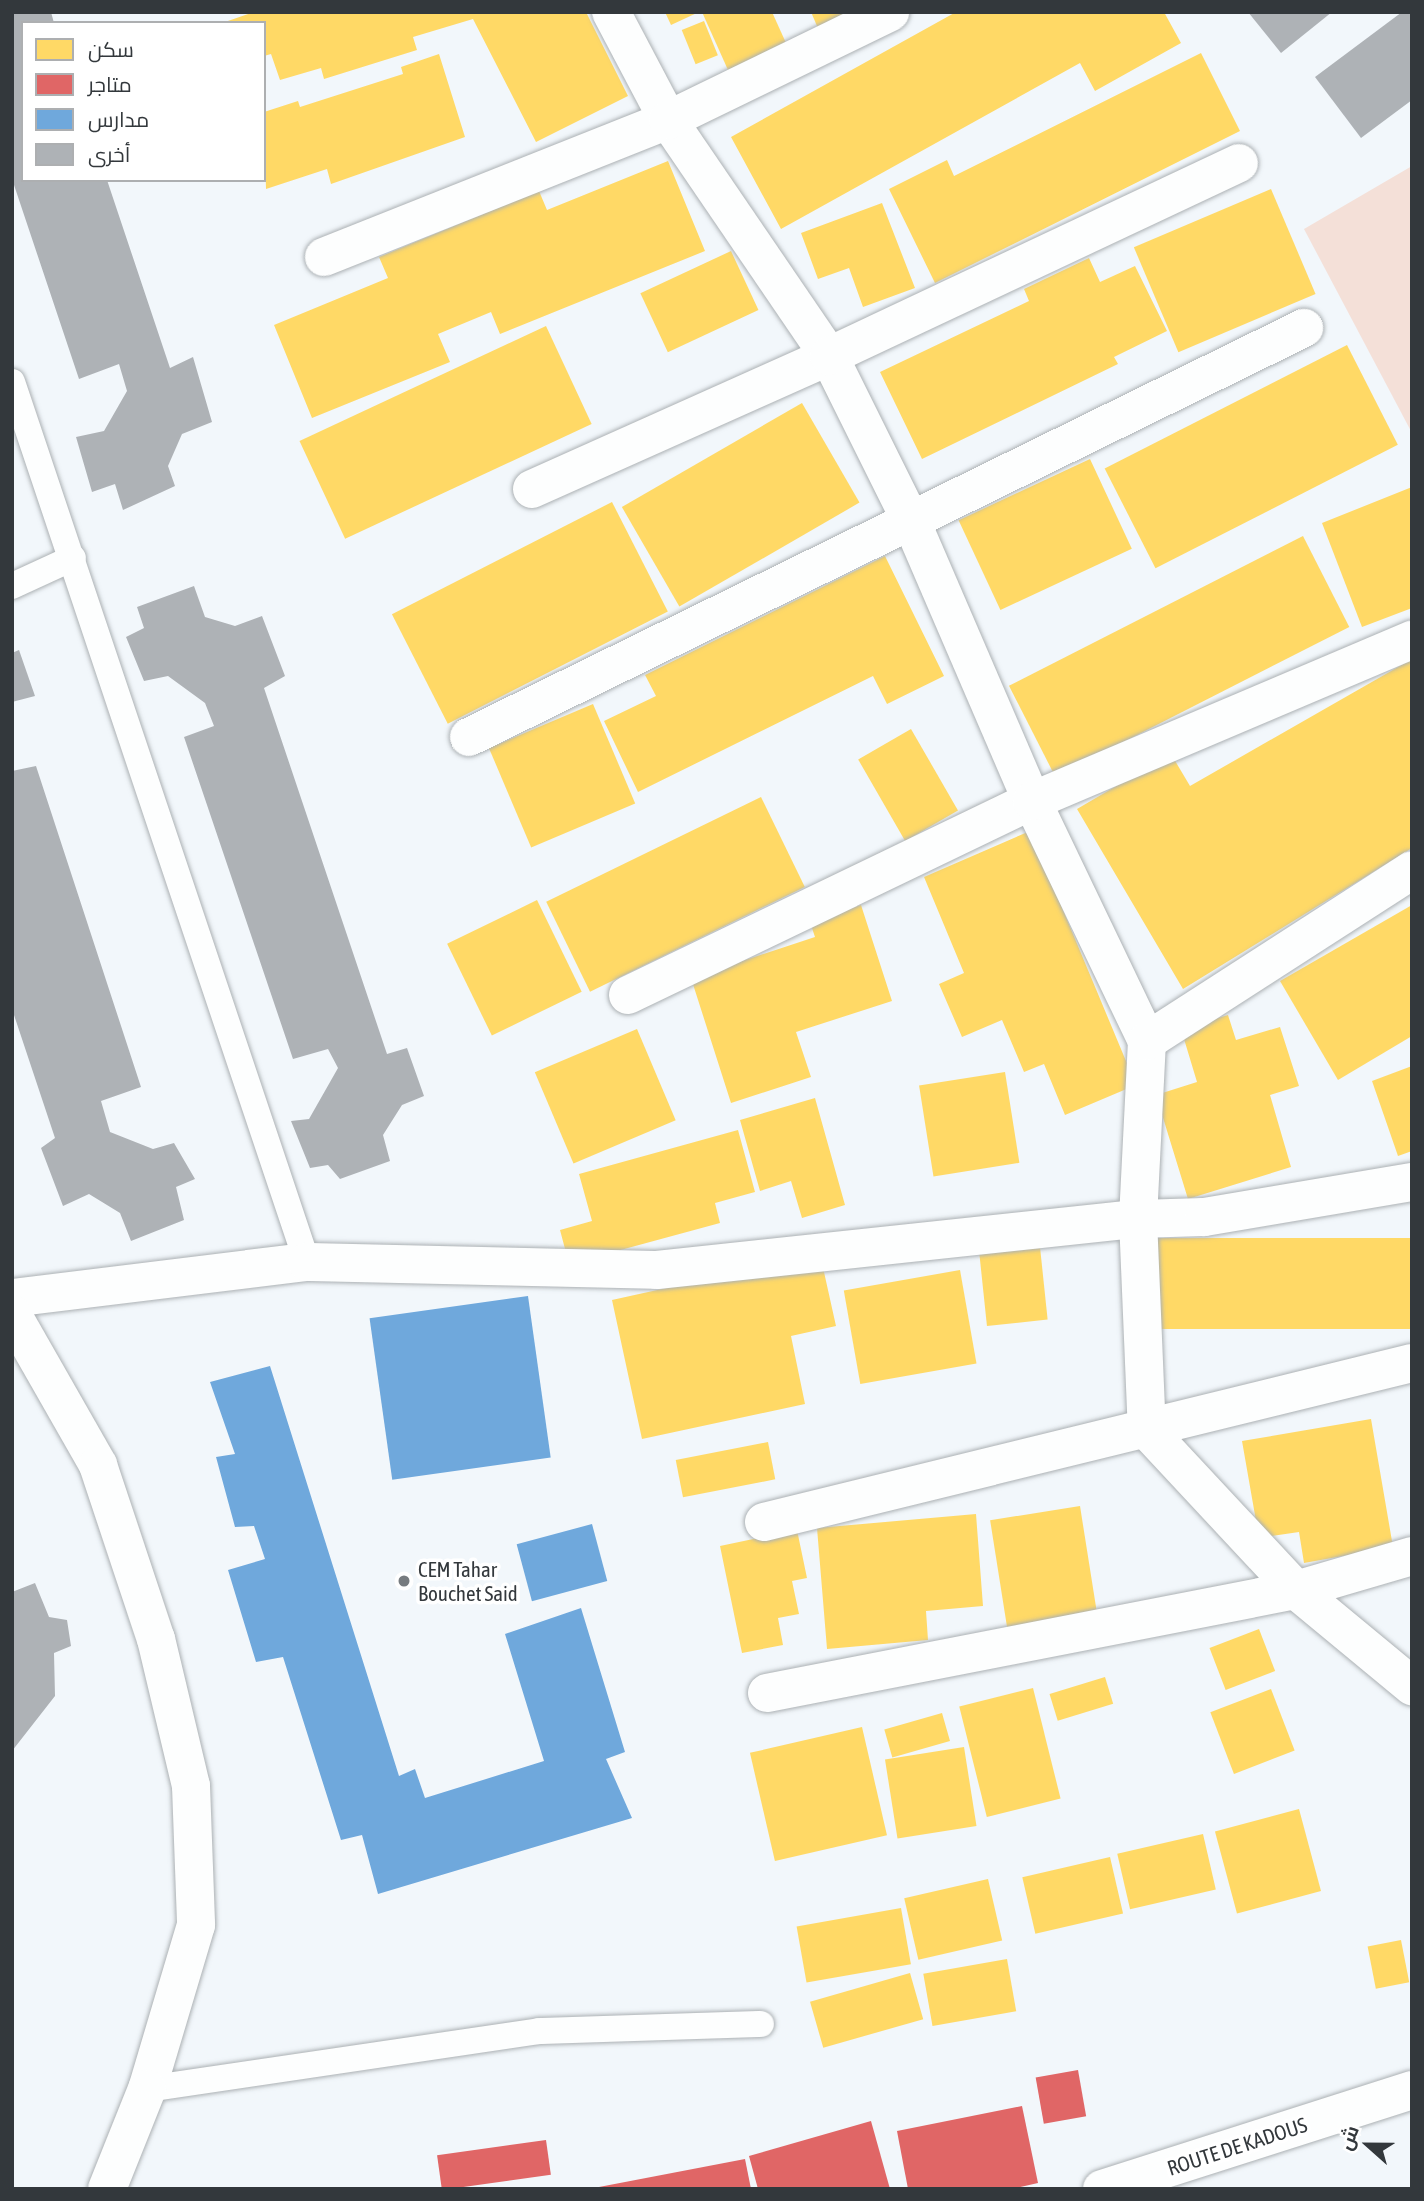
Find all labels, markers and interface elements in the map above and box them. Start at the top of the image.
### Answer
legend [21,21,266,182]
text: سكن [88,37,134,61]
text: متاجر [88,72,132,96]
text: مدارس [88,107,149,131]
text: أخرى [88,142,130,166]
place label: CEM Tahar Bouchet Said [418,1556,518,1606]
marker: CEM Tahar Bouchet Said [396,1573,412,1589]
north arrow [1333,2110,1403,2180]
street label: ROUTE DE KADOUS [1164,2112,1310,2180]
text: ش [1334,2122,1363,2153]

